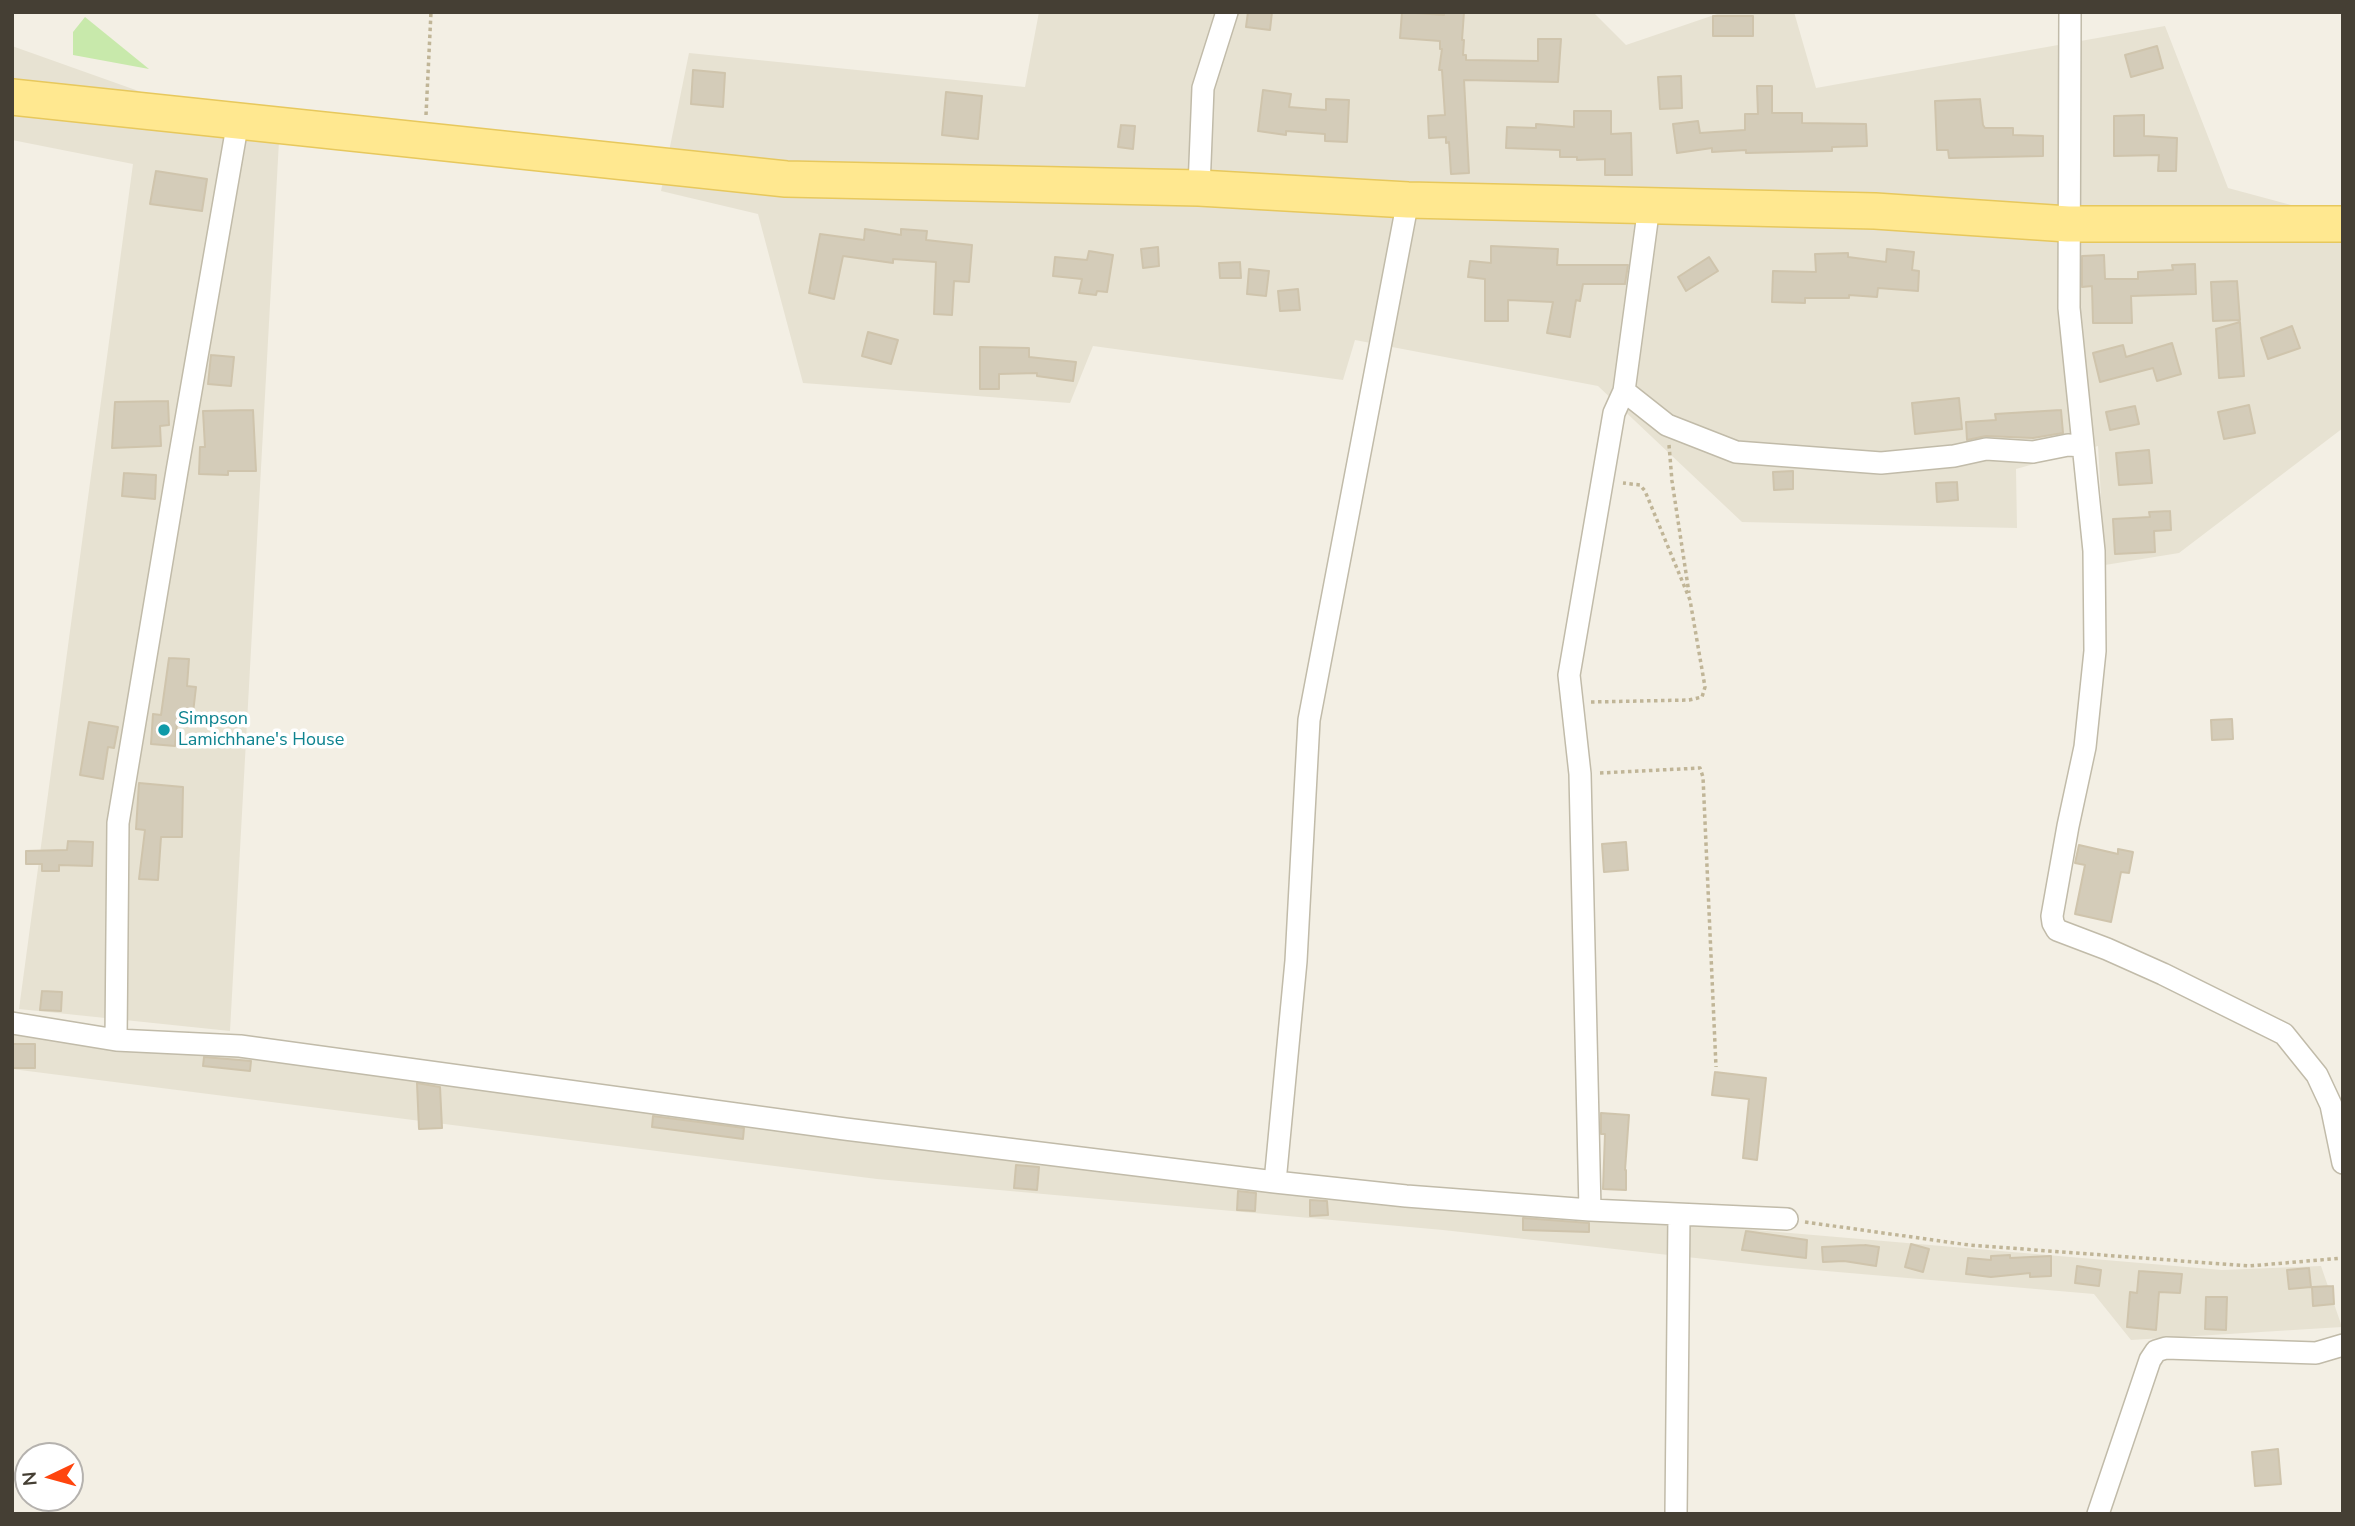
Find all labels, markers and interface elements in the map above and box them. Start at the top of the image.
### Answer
place label: Simpson Lamichhane's House [178,709,344,752]
marker: Simpson Lamichhane's House [156,722,172,738]
north arrow [14,1442,84,1512]
text: N [17,1470,44,1487]

